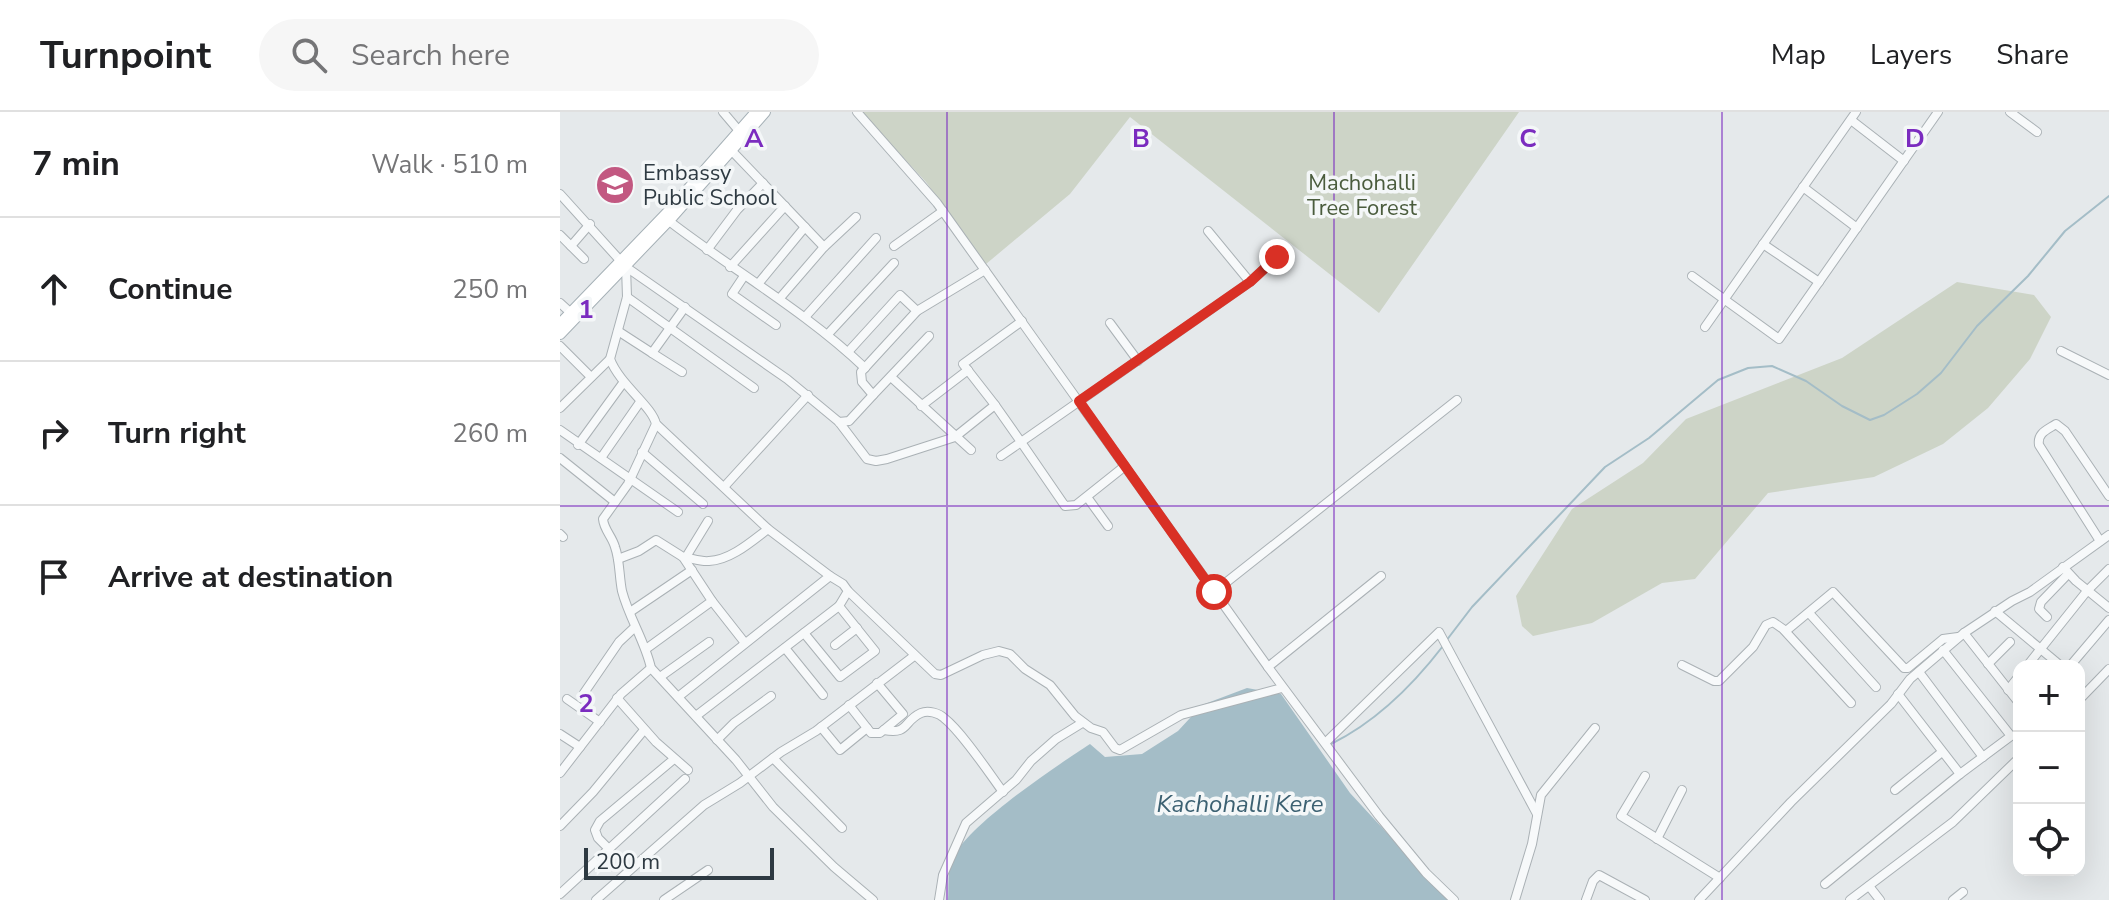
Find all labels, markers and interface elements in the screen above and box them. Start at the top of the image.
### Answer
search box [259,19,819,91]
text: Turnpoint [40,30,211,81]
icon: search [287,33,331,77]
text: Search here [351,35,510,76]
text: Map [1771,36,1826,74]
text: Layers [1870,36,1952,74]
text: Share [1996,36,2069,74]
text: A [744,121,764,156]
text: B [1132,121,1150,156]
text: C [1519,121,1537,156]
text: D [1905,121,1925,156]
text: 7 min [32,141,120,187]
text: Walk · 510 m [371,147,528,182]
place label: Embassy Public School [643,158,777,213]
school or university icon: Embassy Public School [594,164,636,206]
park label: Machohalli Tree Forest [1307,168,1417,223]
route end [1259,239,1295,275]
icon: ahead [32,267,76,311]
text: Continue [108,269,233,310]
text: 250 m [452,272,528,307]
text: 1 [578,292,594,327]
icon: right [32,411,76,455]
text: Turn right [108,413,246,454]
text: 260 m [452,416,528,451]
icon: arrive [32,555,76,599]
text: Arrive at destination [108,557,393,598]
route start [1196,574,1232,610]
map controls [2013,660,2085,876]
button: + [2013,660,2085,732]
text: 2 [578,686,594,721]
button: − [2013,732,2085,804]
water label: Kachohalli Kere [1157,788,1324,820]
button: locate [2013,804,2085,876]
scale bar [584,844,774,880]
text: 200 m [596,847,660,877]

